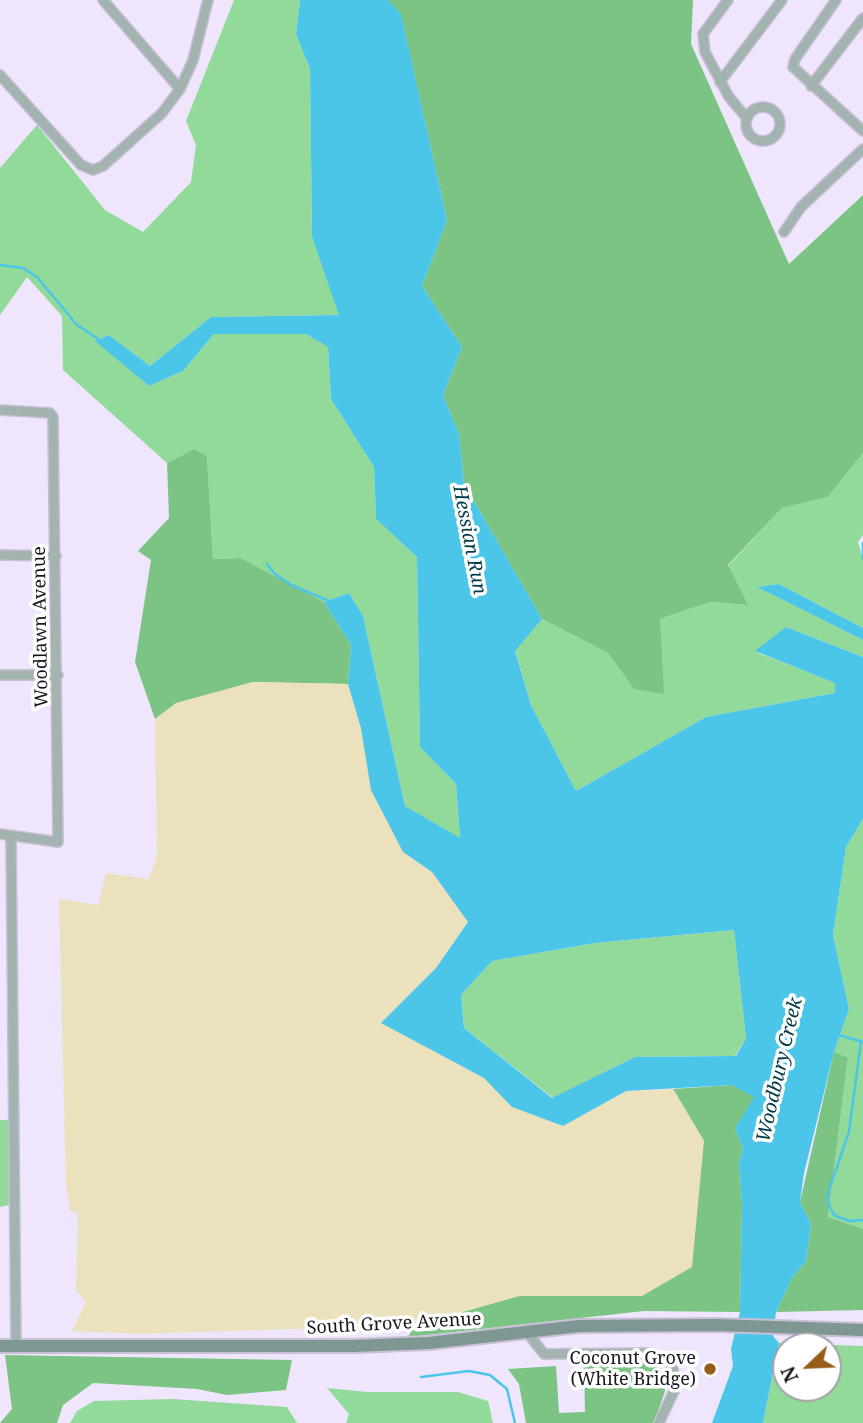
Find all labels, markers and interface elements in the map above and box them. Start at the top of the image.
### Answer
water label: Hessian Run [447,484,491,596]
street label: Woodlawn Avenue [29,546,53,708]
water label: Woodbury Creek [752,996,808,1144]
street label: South Grove Avenue [306,1309,482,1339]
north arrow [772,1332,842,1402]
place label: Coconut Grove (White Bridge) [569,1348,696,1390]
marker: Coconut Grove (White Bridge) [702,1361,718,1377]
text: N [775,1362,804,1386]

